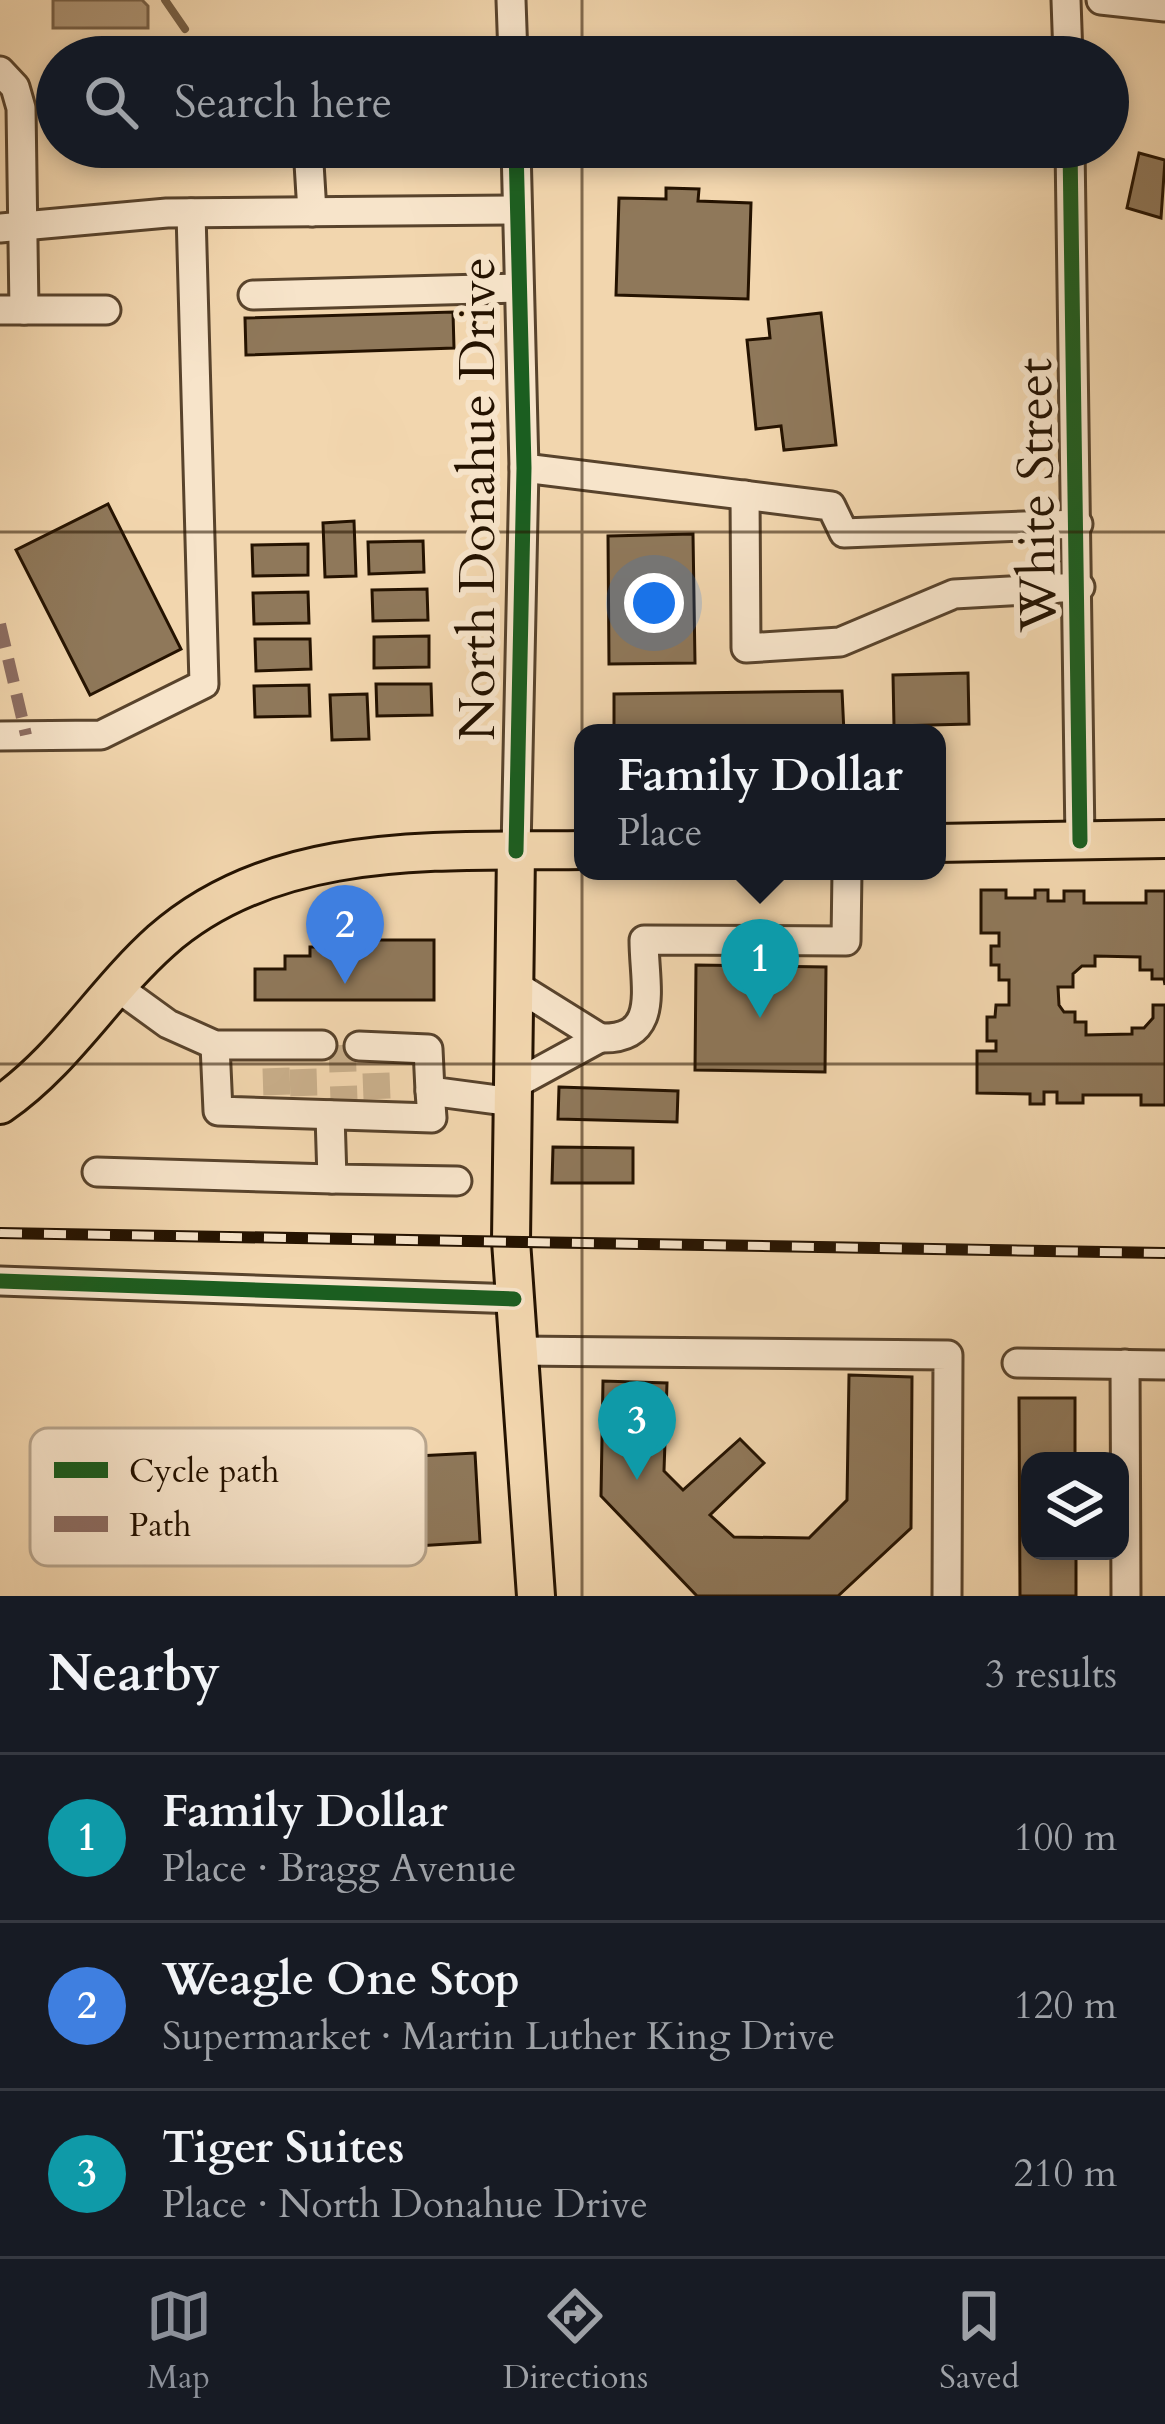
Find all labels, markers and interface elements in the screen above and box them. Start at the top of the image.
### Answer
search box [36,36,1129,168]
icon: search [78,69,144,135]
text: Search here [174,72,392,133]
street label: North Donahue Drive [443,257,513,741]
street label: White Street [1000,357,1074,634]
your location [624,573,684,633]
popup [574,724,946,880]
text: Family Dollar [617,745,903,806]
text: Place [617,806,703,859]
pin: 2 [306,885,384,984]
pin: 1 [721,919,799,1018]
pin: 3 [598,1381,676,1480]
legend [30,1428,426,1566]
text: Cycle path [129,1449,279,1494]
map controls [1021,1452,1129,1560]
button: layers [1021,1452,1129,1560]
text: Path [129,1503,191,1548]
text: Nearby [48,1639,220,1709]
text: 3 results [985,1648,1117,1701]
text: Family Dollar [162,1781,448,1842]
text: 1 [77,1811,97,1864]
text: 100 m [1014,1811,1117,1864]
text: Place · Bragg Avenue [162,1842,516,1895]
text: Weagle One Stop [162,1949,520,2010]
text: 2 [77,1979,97,2032]
text: 120 m [1014,1979,1117,2032]
text: Supermarket · Martin Luther King Drive [162,2010,835,2063]
text: Tiger Suites [162,2117,404,2178]
text: 3 [77,2147,97,2200]
text: 210 m [1014,2147,1117,2200]
text: Place · North Donahue Drive [162,2178,648,2231]
tab: Map [146,2283,212,2400]
tab: Directions [503,2283,648,2400]
tab: Saved [939,2283,1019,2400]

